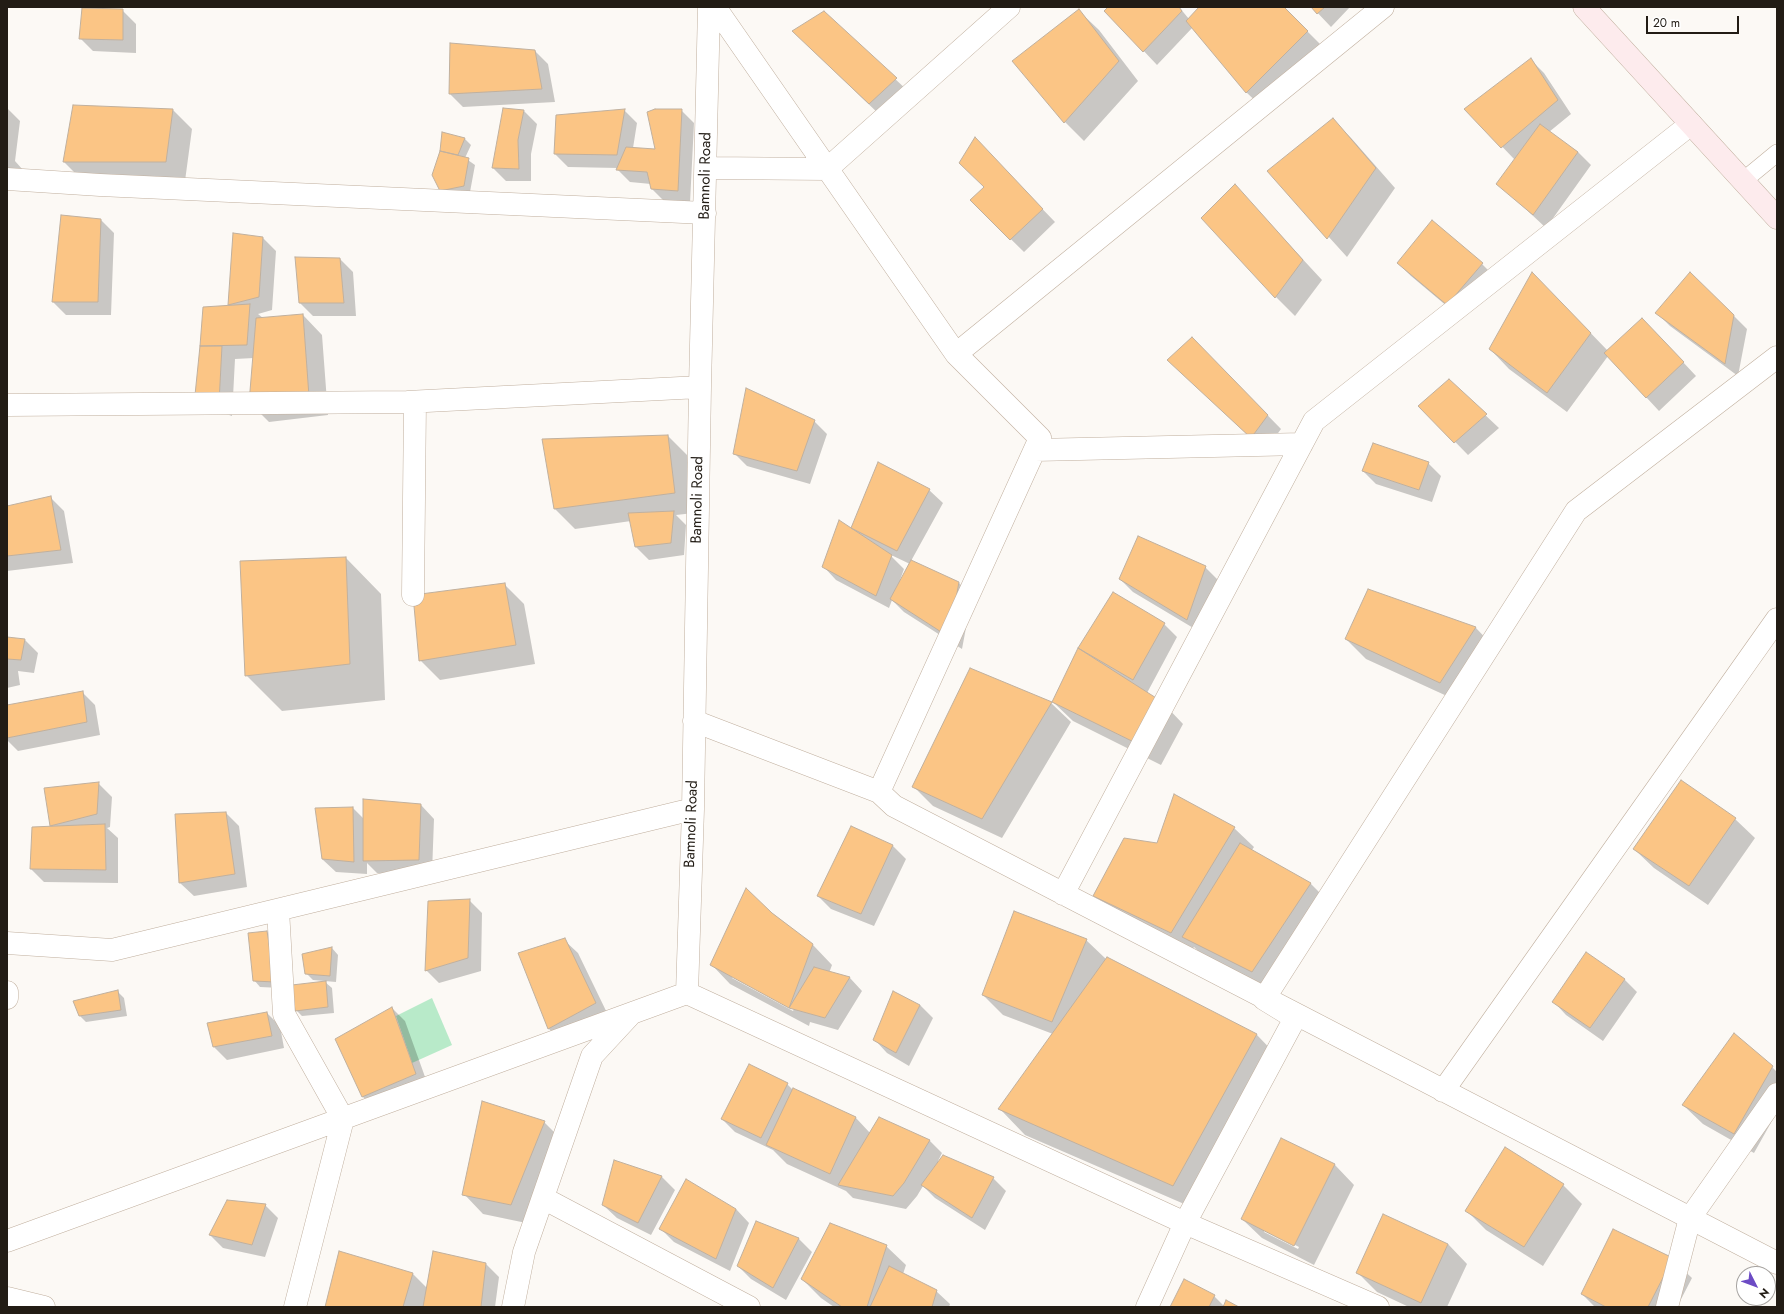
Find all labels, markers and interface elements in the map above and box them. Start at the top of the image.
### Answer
scale bar [1648,8,1741,34]
text: 20 m [1653,14,1680,32]
street label: Bamnoli Road [696,132,716,220]
street label: Bamnoli Road [688,456,708,544]
street label: Bamnoli Road [681,780,703,868]
north arrow [1736,1266,1776,1306]
text: N [1755,1285,1773,1302]

